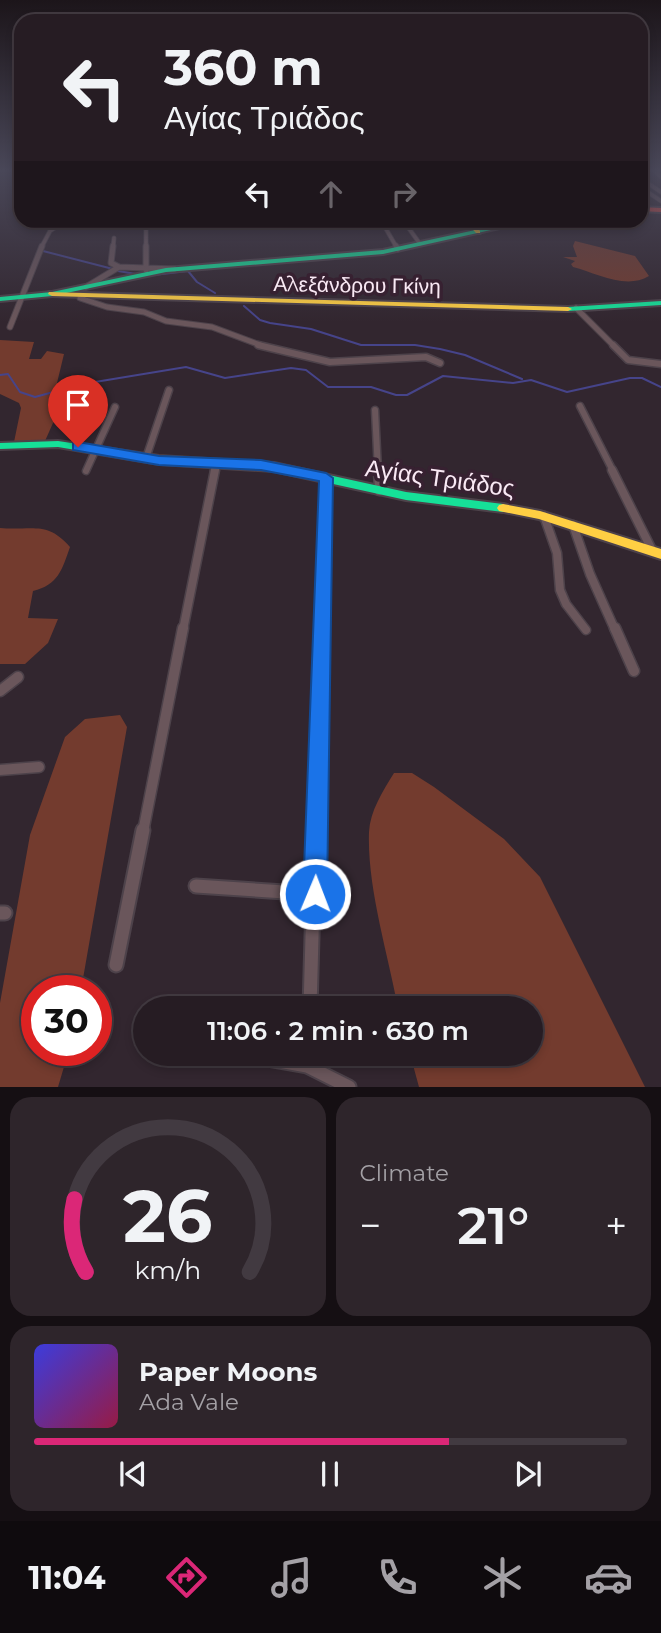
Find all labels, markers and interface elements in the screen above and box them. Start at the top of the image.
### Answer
text: 360 m [164,38,323,97]
icon: left [49,42,140,133]
text: Αγίας Τριάδος [164,98,365,137]
icon: left [239,175,277,213]
icon: ahead [312,175,350,213]
icon: right [385,175,423,213]
street label: Αλεξάνδρου Γκίνη [273,271,441,299]
pin [48,375,108,447]
icon: arrive [59,386,97,424]
street label: Αγίας Τριάδος [363,453,517,503]
position arrow [278,857,352,931]
speed limit sign: 30 [21,975,112,1066]
text: 11:06 · 2 min · 630 m [207,1015,469,1047]
text: Climate [360,1159,449,1187]
text: 26 [123,1173,212,1261]
text: 21° [457,1194,529,1257]
text: − [360,1202,381,1249]
text: + [605,1202,627,1249]
text: km/h [134,1255,201,1285]
text: Paper Moons [139,1356,317,1388]
text: Ada Vale [139,1388,239,1416]
icon: previous [114,1455,152,1493]
icon: pause [311,1455,349,1493]
icon: next [509,1455,547,1493]
icon: directions [162,1553,211,1602]
icon: music [267,1553,316,1602]
icon: phone [373,1553,422,1602]
icon: climate [478,1553,527,1602]
icon: car [584,1553,633,1602]
text: 11:04 [28,1558,105,1597]

